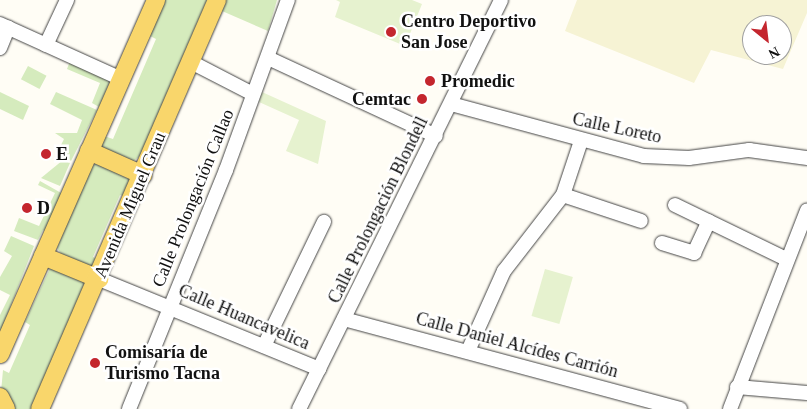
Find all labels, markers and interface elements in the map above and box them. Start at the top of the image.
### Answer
place label: Centro Deportivo San Jose [401,11,536,54]
north arrow [742,15,792,65]
marker: Centro Deportivo San Jose [385,26,397,38]
text: N [766,44,782,62]
place label: Promedic [441,70,515,92]
marker: Promedic [423,74,437,88]
place label: Cemtac [352,88,411,110]
marker: Cemtac [415,92,429,106]
street label: Calle Prolongación Callao [147,106,239,290]
street label: Calle Loreto [571,108,663,148]
street label: Calle Prolongación Blondell [323,113,433,307]
street label: Avenida Miguel Grau [89,129,171,281]
place label: E [56,143,68,165]
marker: E [40,148,52,160]
place label: D [37,197,50,219]
marker: D [21,202,33,214]
street label: Calle Huancavelica [175,280,313,354]
street label: Calle Daniel Alcídes Carrión [413,307,621,383]
place label: Comisaría de Turismo Tacna [105,342,220,384]
marker: Comisaría de Turismo Tacna [89,357,101,369]

